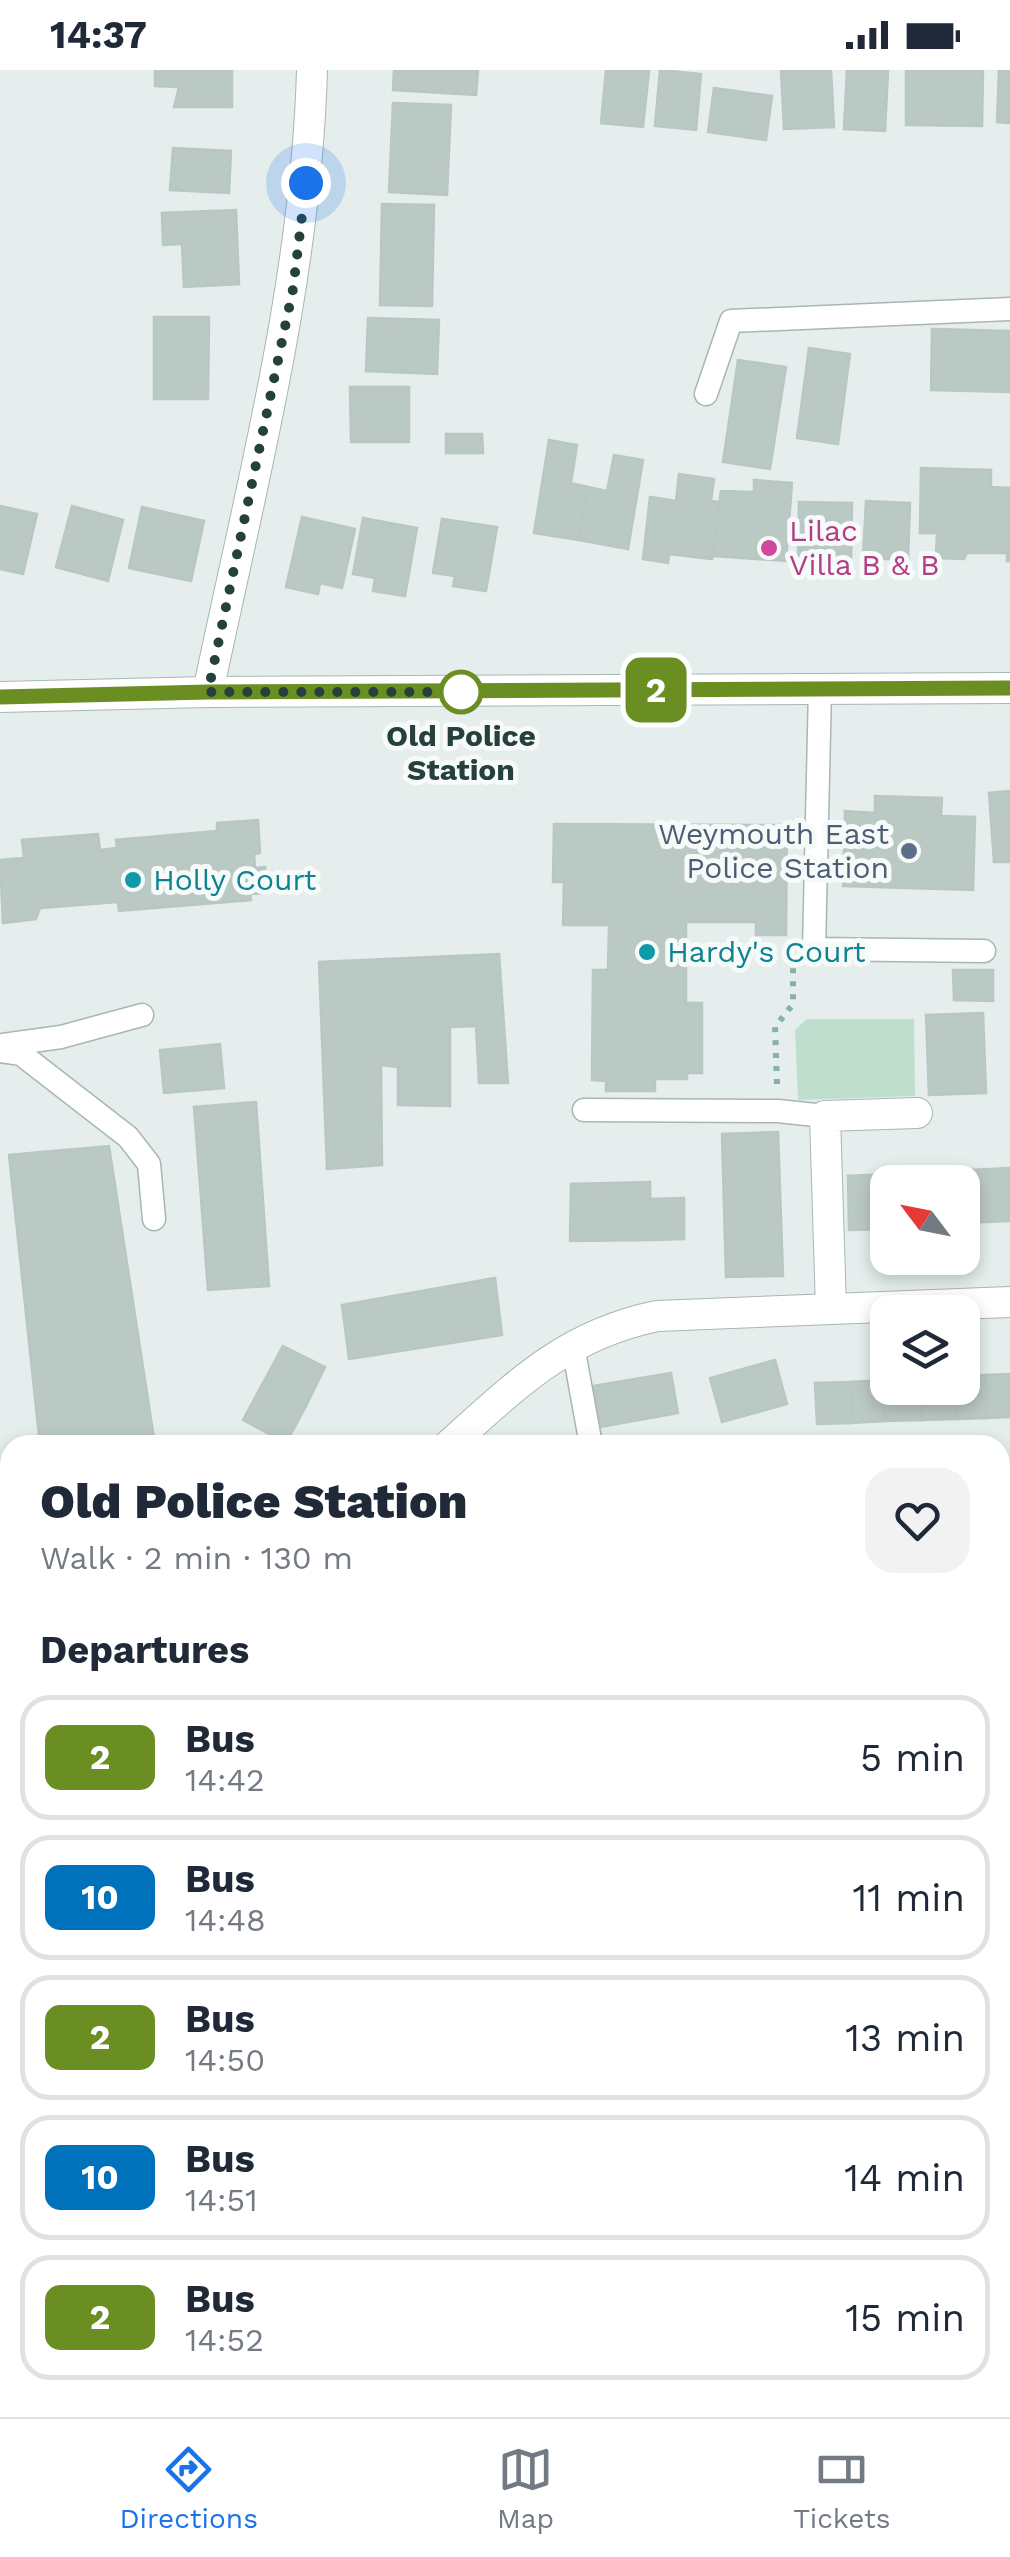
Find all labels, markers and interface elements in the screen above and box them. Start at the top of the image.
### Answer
text: 14:37 [50,13,147,57]
your location [281,158,331,208]
place label: Lilac Villa B & B [789,513,940,582]
marker: Lilac Villa B & B [758,537,780,559]
line badge: 2 [624,658,688,722]
text: 2 [646,669,666,711]
marker: Old Police Station [440,671,482,713]
place label: Old Police Station [386,718,536,787]
place label: Weymouth East Police Station [658,816,889,885]
marker: Weymouth East Police Station [898,840,920,862]
place label: Holly Court [153,862,317,897]
marker: Holly Court [122,869,144,891]
place label: Hardy's Court [667,934,866,969]
marker: Hardy's Court [636,941,658,963]
north arrow [870,1165,980,1275]
map controls [870,1165,980,1405]
button: layers [870,1295,980,1405]
button: heart [865,1468,970,1573]
text: Old Police Station [40,1473,467,1530]
text: Walk · 2 min · 130 m [40,1539,353,1577]
text: Departures [40,1628,249,1672]
text: Bus [185,1717,255,1761]
text: 2 [90,1736,110,1778]
text: 5 min [860,1736,965,1780]
text: 14:42 [185,1761,265,1799]
text: Bus [185,1857,255,1901]
text: 10 [81,1876,119,1918]
text: 11 min [853,1876,965,1920]
text: 14:48 [185,1901,266,1939]
text: Bus [185,1997,255,2041]
text: 2 [90,2016,110,2058]
text: 13 min [845,2016,965,2060]
text: 14:50 [185,2041,265,2079]
text: Bus [185,2137,255,2181]
text: 10 [81,2156,119,2198]
text: 14 min [844,2156,965,2200]
text: 14:51 [185,2181,258,2219]
text: Bus [185,2277,255,2321]
text: 2 [90,2296,110,2338]
text: 15 min [845,2296,965,2340]
text: 14:52 [185,2321,264,2359]
tab: Directions [120,2442,258,2535]
tab: Map [497,2442,554,2535]
tab: Tickets [793,2442,890,2535]

